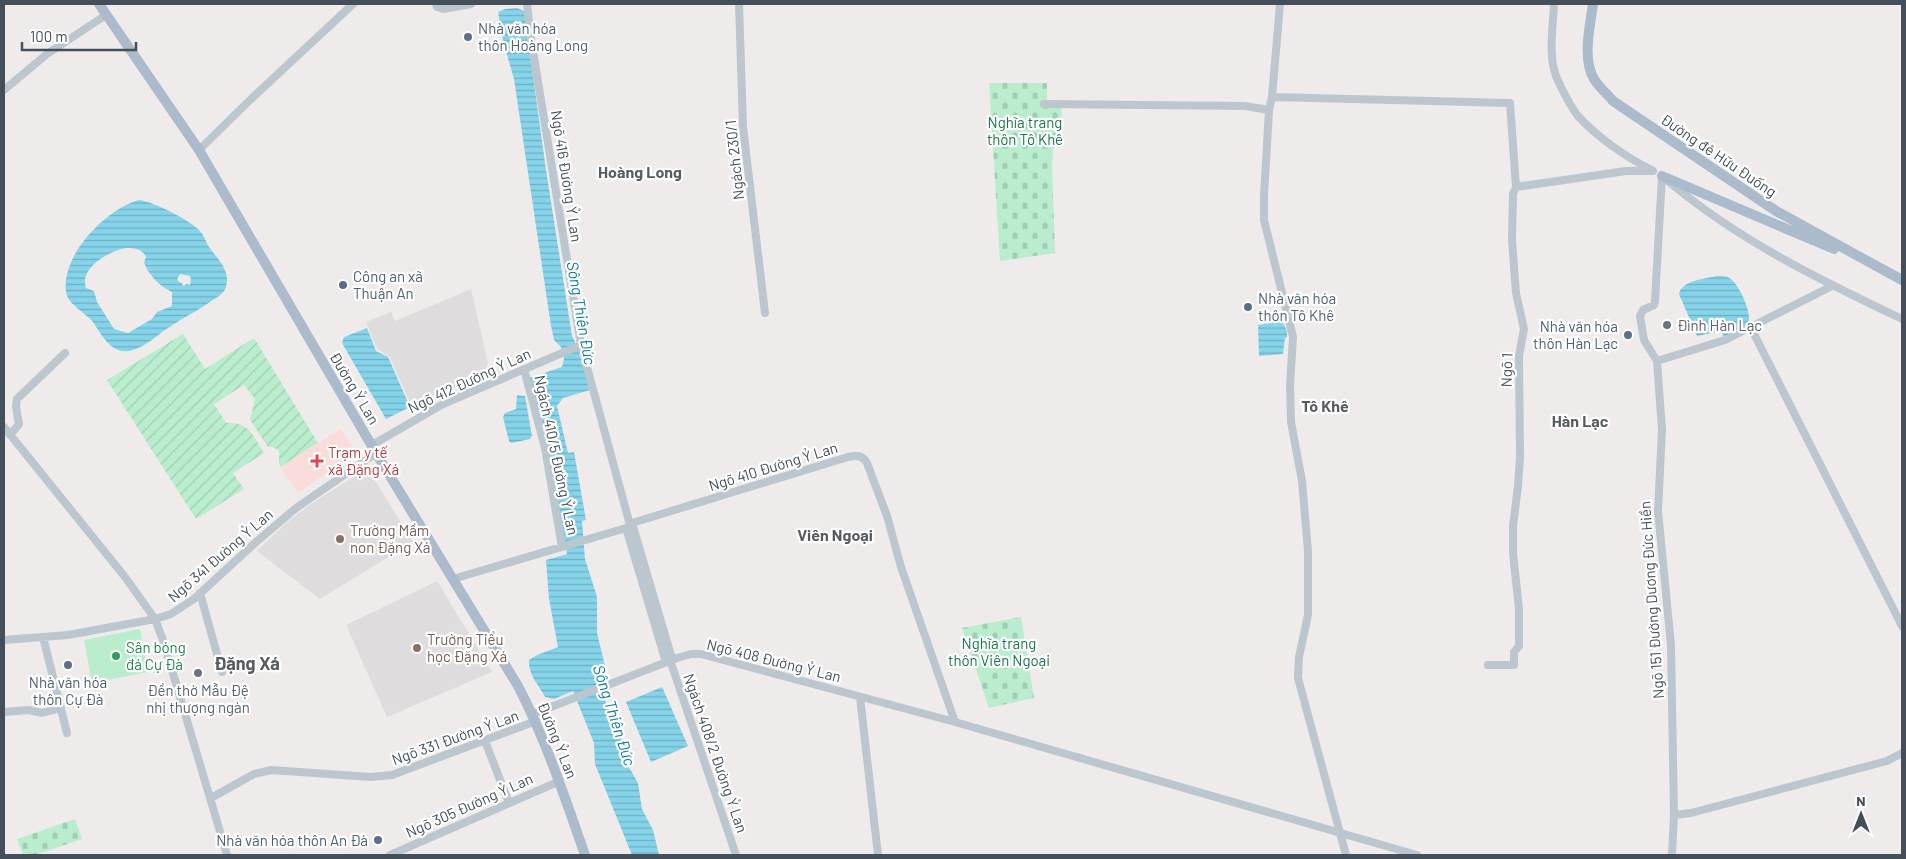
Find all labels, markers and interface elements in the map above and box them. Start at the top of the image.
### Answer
place label: Nhà văn hóa thôn Hoàng Long [478,19,588,54]
scale bar [22,20,136,52]
text: 100 m [30,27,68,45]
marker: Nhà văn hóa thôn Hoàng Long [462,31,474,43]
street label: Ngõ 416 Đường Ỷ Lan [548,109,586,243]
street label: Đường đê Hữu Đuống [1658,110,1780,200]
park label: Nghĩa trang thôn Tô Khê [987,113,1063,148]
street label: Ngách 230/1 [721,119,747,201]
district label: Hoàng Long [598,162,682,181]
water label: Sông Thiên Đức [564,260,600,366]
place label: Công an xã Thuận An [353,267,423,302]
marker: Công an xã Thuận An [337,279,349,291]
place label: Nhà văn hóa thôn Tô Khê [1258,289,1336,324]
marker: Nhà văn hóa thôn Tô Khê [1242,301,1254,313]
place label: Đình Hàn Lạc [1677,316,1762,334]
place label: Nhà văn hóa thôn Hàn Lạc [1533,317,1618,352]
marker: Đình Hàn Lạc [1661,319,1673,331]
marker: Nhà văn hóa thôn Hàn Lạc [1622,329,1634,341]
street label: Ngõ 412 Đường Ỷ Lan [405,344,533,416]
street label: Đường Ỷ Lan [326,349,384,427]
street label: Ngõ 1 [1496,352,1516,388]
street label: Ngách 410/5 Đường Ỷ Lan [531,373,583,537]
district label: Tô Khê [1301,396,1349,415]
district label: Hàn Lạc [1552,411,1609,430]
street label: Ngõ 410 Đường Ỷ Lan [706,438,840,494]
place label: Trạm y tế xã Đặng Xá [328,443,399,478]
marker: Trạm y tế xã Đặng Xá [310,454,324,468]
street label: Ngõ 151 Đường Dương Đức Hiền [1635,501,1667,699]
street label: Ngõ 341 Đường Ỷ Lan [164,505,276,605]
place label: Trường Mầm non Đặng Xá [350,521,431,556]
district label: Viên Ngoại [797,525,873,544]
marker: Trường Mầm non Đặng Xá [334,533,346,545]
place label: Trường Tiểu học Đặng Xá [427,630,507,665]
park label: Nghĩa trang thôn Viên Ngoại [948,634,1050,669]
street label: Ngõ 408 Đường Ỷ Lan [705,635,843,685]
place label: Sân bóng đá Cự Đà [126,638,186,673]
marker: Trường Tiểu học Đặng Xá [411,642,423,654]
marker: Sân bóng đá Cự Đà [110,650,122,662]
district label: Đặng Xá [214,652,280,674]
marker: Nhà văn hóa thôn Cự Đà [62,659,74,671]
water label: Sông Thiên Đức [590,662,640,768]
marker: Đền thờ Mẫu Đệ nhị thượng ngàn [192,667,204,679]
street label: Ngách 408/2 Đường Ỷ Lan [680,671,752,835]
place label: Nhà văn hóa thôn Cự Đà [29,673,107,708]
place label: Đền thờ Mẫu Đệ nhị thượng ngàn [146,681,250,716]
street label: Đường Ỷ Lan [534,699,582,781]
street label: Ngõ 331 Đường Ỷ Lan [389,706,521,768]
street label: Ngõ 305 Đường Ỷ Lan [403,769,535,841]
north arrow [1836,789,1886,839]
text: N [1856,792,1866,809]
place label: Nhà văn hóa thôn An Đà [216,831,368,849]
marker: Nhà văn hóa thôn An Đà [372,834,384,846]

